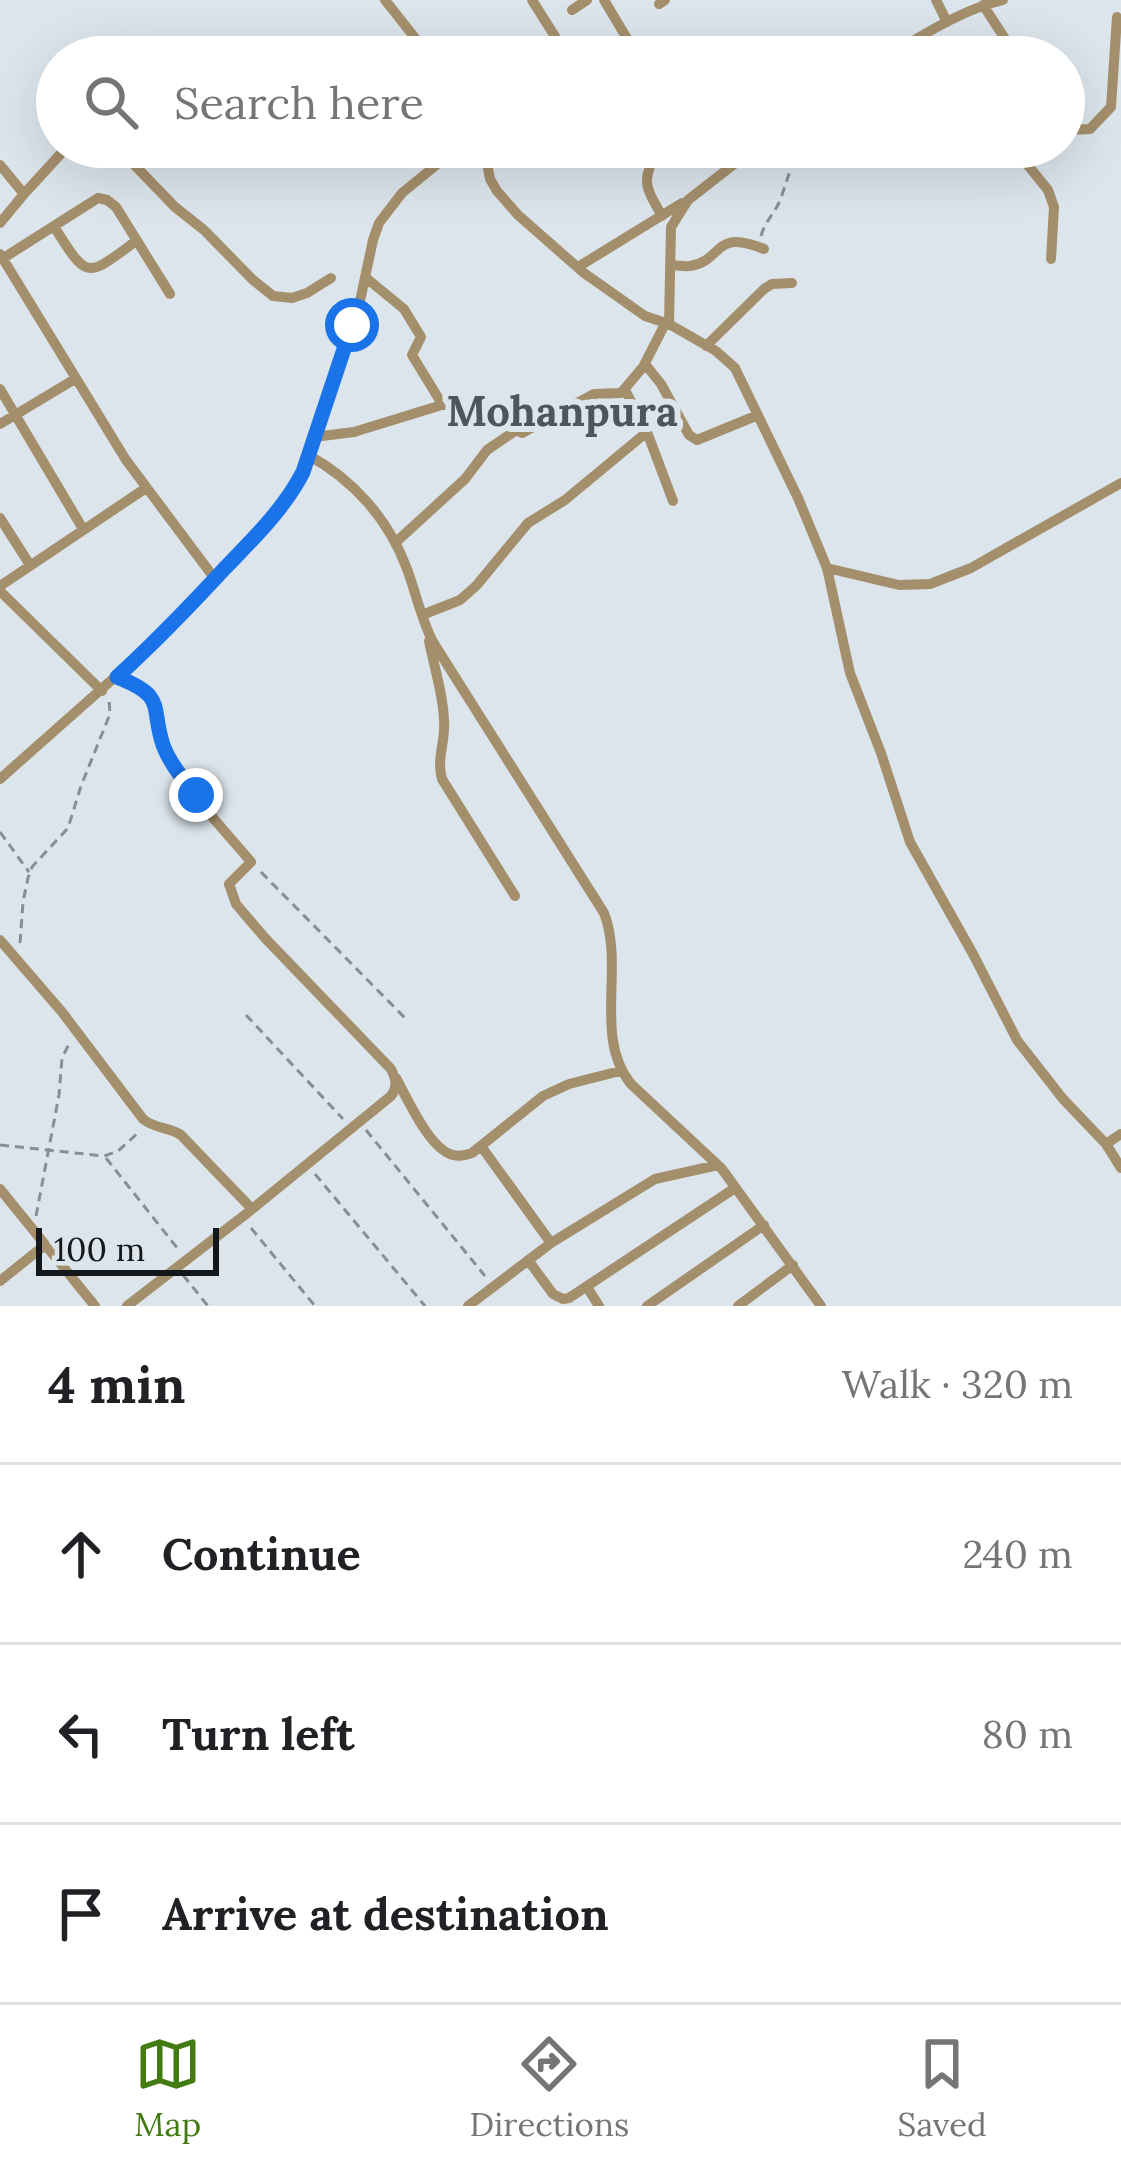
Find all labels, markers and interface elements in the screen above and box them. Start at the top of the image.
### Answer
search box [36,36,1085,168]
icon: search [78,69,144,135]
text: Search here [174,74,424,131]
route start [325,298,379,352]
district label: Mohanpura [446,384,678,438]
route end [169,768,223,822]
scale bar [36,1222,219,1275]
text: 100 m [54,1228,145,1270]
text: 4 min [48,1352,185,1417]
text: Walk · 320 m [842,1359,1073,1409]
icon: ahead [48,1521,114,1587]
text: Continue [162,1525,361,1582]
text: 240 m [962,1529,1073,1579]
icon: left [48,1701,114,1767]
text: Turn left [162,1705,355,1762]
text: 80 m [982,1709,1073,1759]
icon: arrive [48,1881,114,1947]
text: Arrive at destination [162,1885,609,1942]
tab: Map [134,2031,201,2145]
tab: Directions [470,2031,629,2145]
tab: Saved [898,2031,987,2145]

